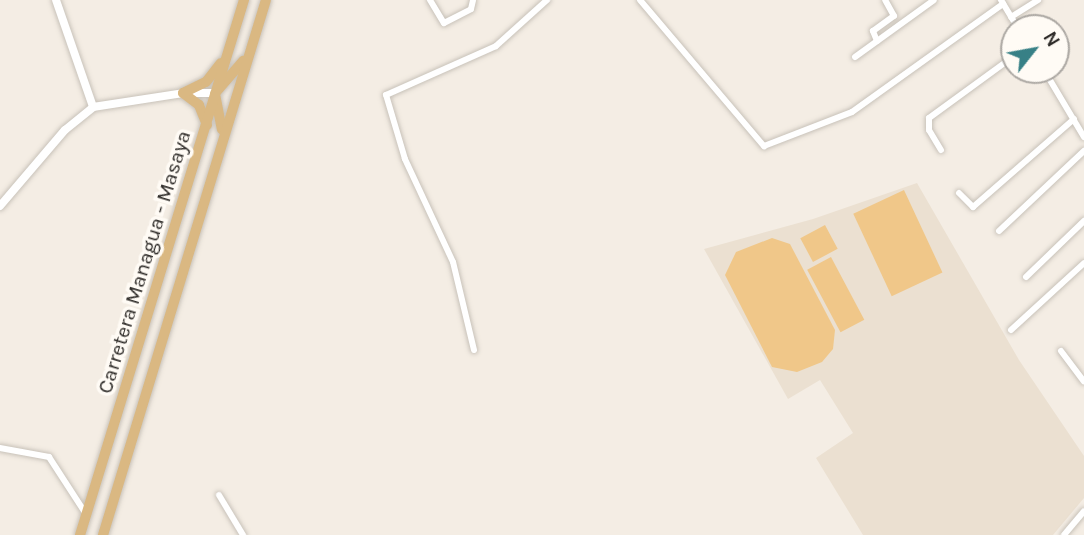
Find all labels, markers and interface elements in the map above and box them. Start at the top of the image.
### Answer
north arrow [1000,14,1070,84]
text: N [1038,28,1064,51]
street label: Carretera Managua - Masaya [92,128,196,396]

